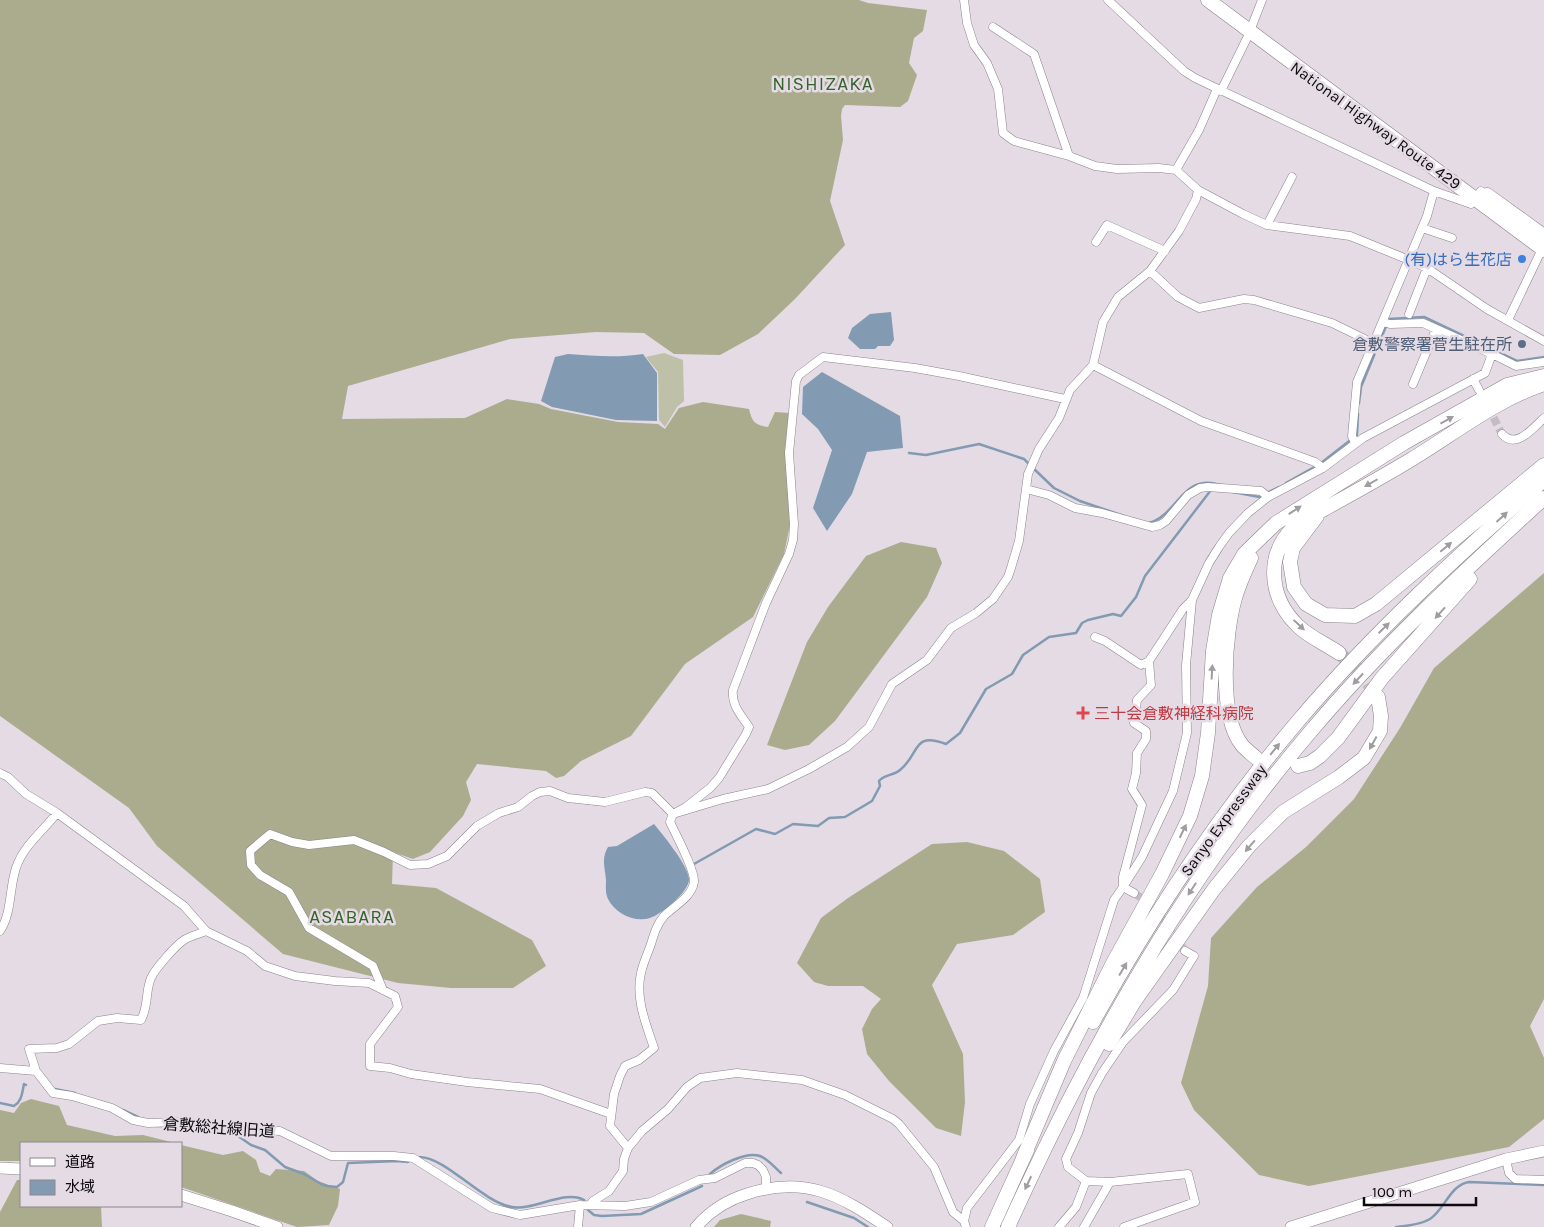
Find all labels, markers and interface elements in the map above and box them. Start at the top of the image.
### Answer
street label: National Highway Route 429 [1287,57,1464,194]
district label: NISHIZAKA [772,73,874,95]
place label: (有)はら生花店 [1405,250,1512,269]
marker: (有)はら生花店 [1516,253,1528,265]
place label: 倉敷警察署菅生駐在所 [1352,335,1512,354]
marker: 倉敷警察署菅生駐在所 [1516,338,1528,350]
one-way arrow [1440,415,1454,424]
one-way arrow [1364,478,1377,487]
one-way arrow [1289,505,1302,515]
one-way arrow [1496,511,1508,523]
one-way arrow [1440,541,1453,552]
one-way arrow [1434,606,1446,618]
one-way arrow [1293,619,1305,631]
one-way arrow [1378,623,1390,635]
one-way arrow [1208,664,1216,680]
one-way arrow [1352,673,1364,685]
place label: 三十会倉敷神経科病院 [1094,704,1254,723]
marker: 三十会倉敷神経科病院 [1076,706,1090,720]
one-way arrow [1368,737,1377,750]
one-way arrow [1270,743,1281,756]
street label: Sanyo Expressway [1177,760,1271,880]
one-way arrow [1179,824,1187,838]
one-way arrow [1244,839,1255,852]
one-way arrow [1187,882,1197,895]
district label: ASABARA [309,906,395,928]
one-way arrow [1119,962,1128,975]
street label: 倉敷総社線旧道 [162,1114,275,1141]
legend [20,1142,182,1207]
text: 道路 [65,1153,95,1171]
scale bar [1364,1174,1476,1206]
one-way arrow [1024,1176,1032,1190]
text: 水域 [65,1178,95,1196]
text: 100 m [1372,1183,1412,1201]

